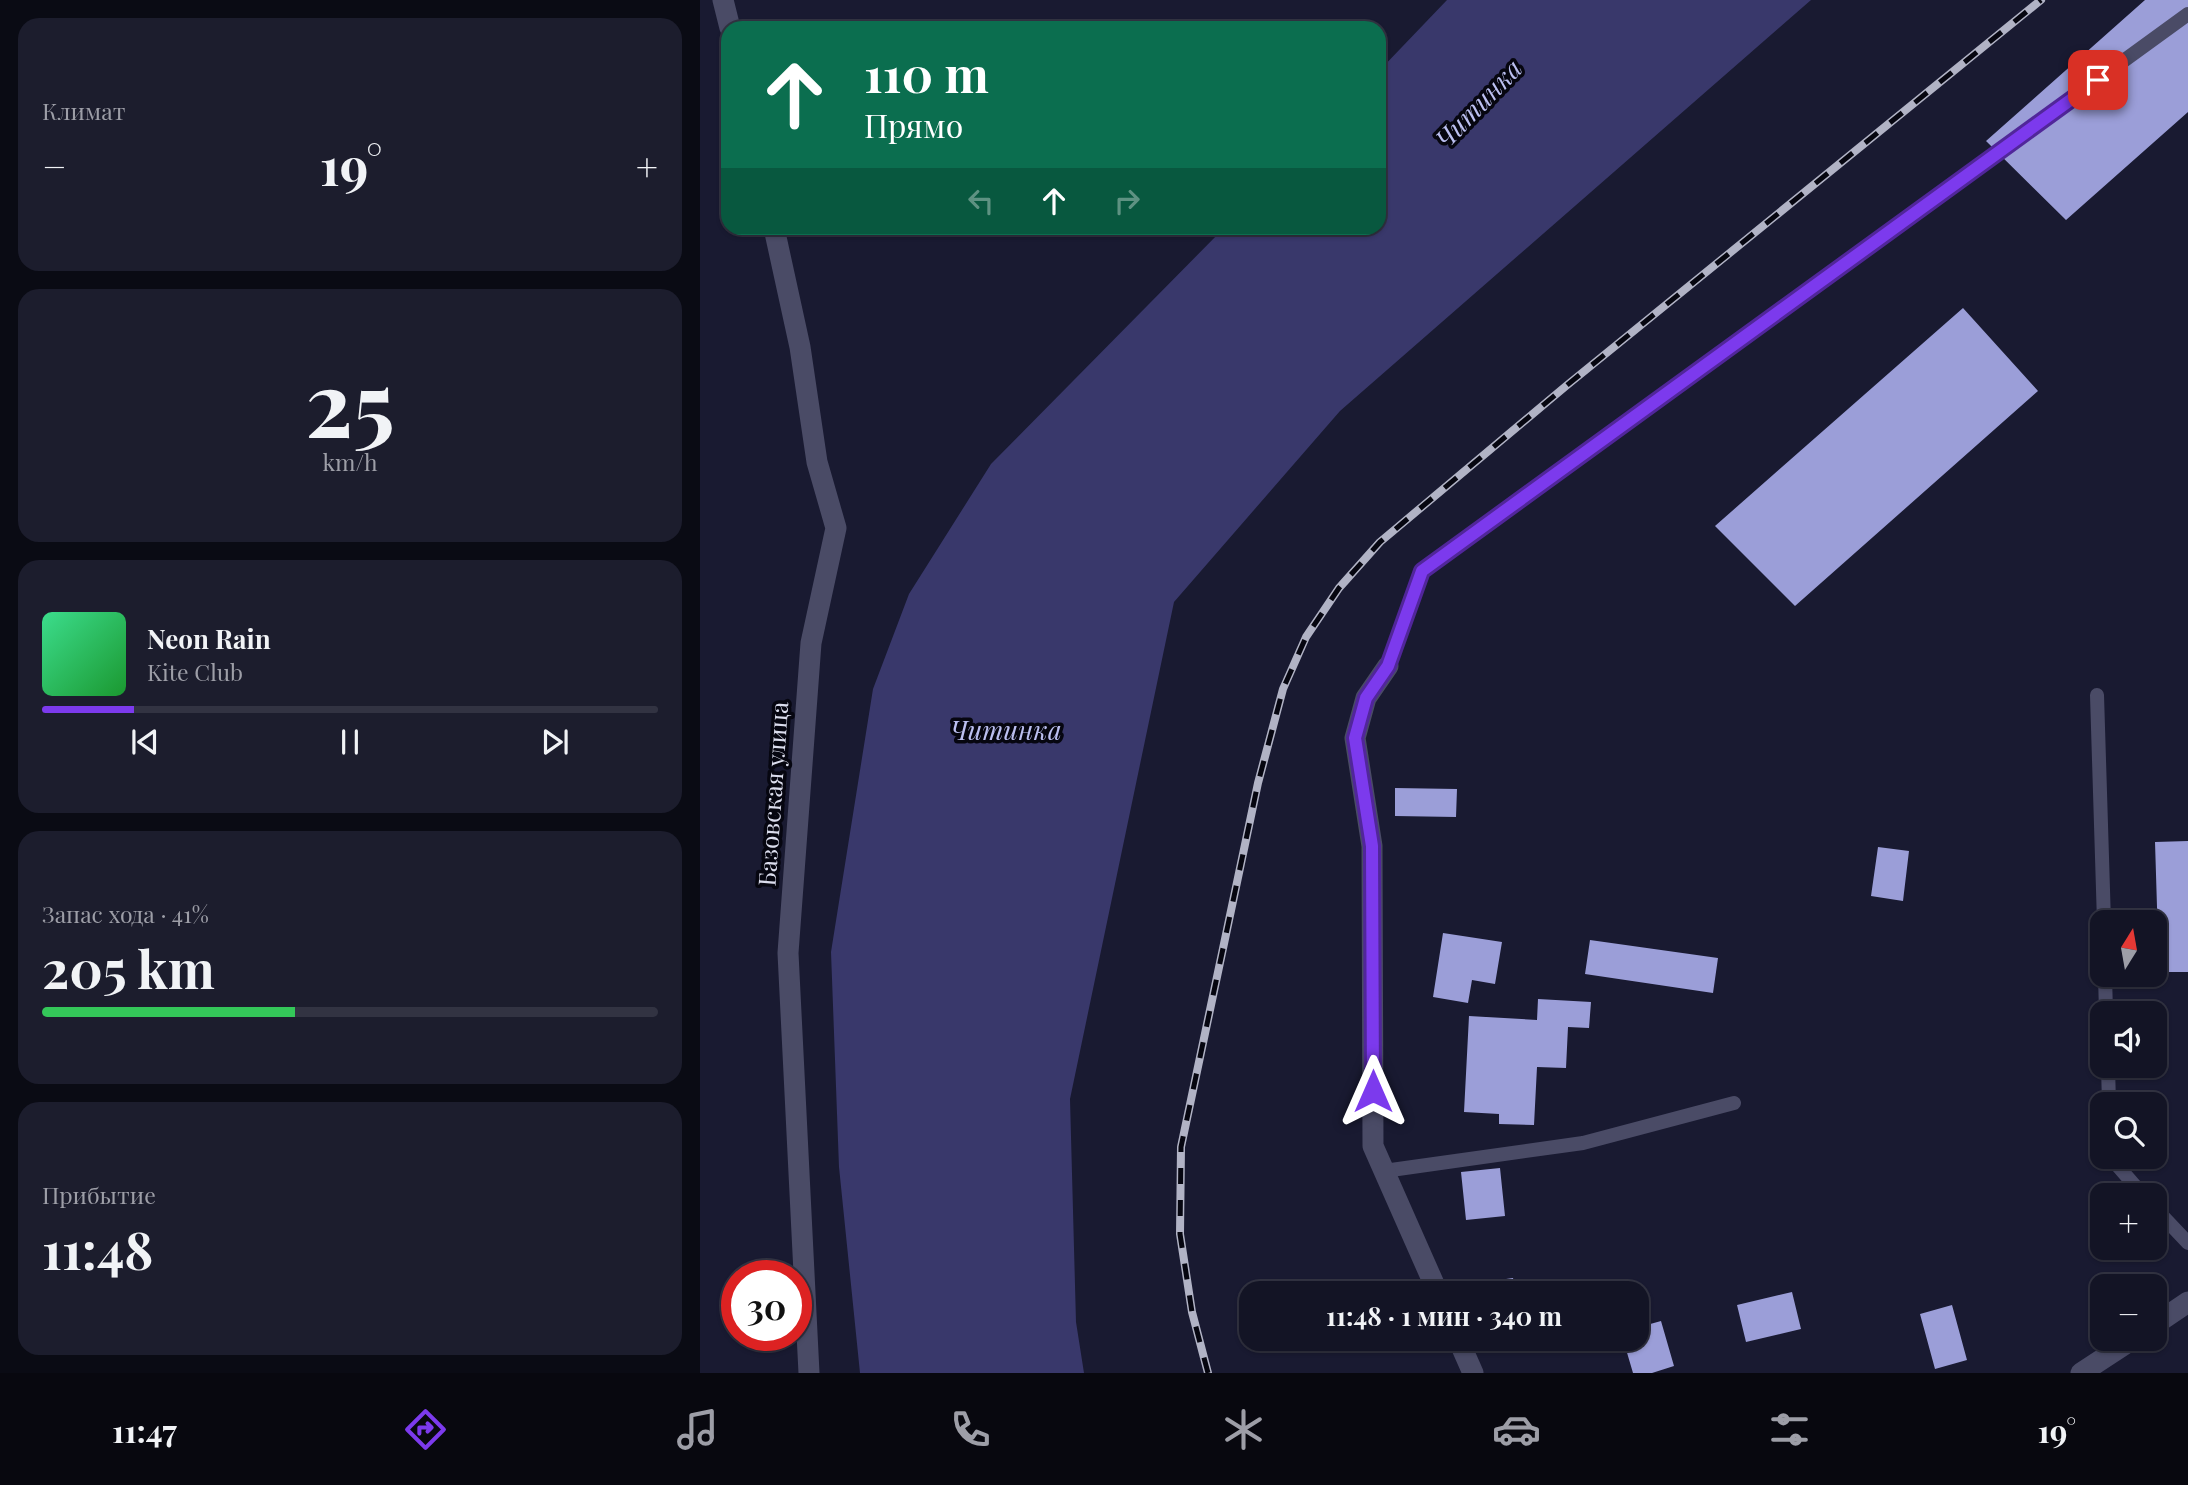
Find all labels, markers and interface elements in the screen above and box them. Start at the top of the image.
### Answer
text: 110 m [864,40,989,105]
icon: ahead [749,49,840,140]
pin [2068,50,2128,110]
water label: Читинка [1427,51,1529,155]
icon: arrive [2079,61,2117,99]
text: Климат [42,95,125,126]
text: Прямо [864,103,963,146]
text: 19° [320,130,383,199]
text: − [42,140,67,191]
text: + [636,140,658,191]
icon: left [962,182,1000,220]
icon: ahead [1035,182,1073,220]
icon: right [1108,182,1146,220]
text: 25 [305,340,395,461]
text: km/h [322,446,378,477]
text: Neon Rain [147,621,271,656]
text: Kite Club [147,656,243,687]
street label: Базовская улица [750,701,794,887]
water label: Читинка [950,712,1062,747]
icon: previous [126,723,164,761]
icon: pause [331,723,369,761]
icon: next [536,723,574,761]
text: Запас хода · 41% [42,898,209,929]
north arrow [2090,910,2166,987]
map controls [2090,910,2167,1351]
text: 205 km [42,933,215,1002]
button: sound [2090,1001,2167,1078]
position arrow [1336,1054,1410,1128]
button: search [2090,1092,2167,1169]
text: Прибытие [42,1179,156,1210]
button: + [2090,1183,2167,1260]
text: 11:48 [42,1214,154,1283]
speed limit sign: 30 [721,1260,812,1351]
button: − [2090,1274,2167,1351]
text: 11:48 · 1 мин · 340 m [1326,1298,1562,1333]
icon: directions [401,1405,450,1454]
icon: music [673,1405,722,1454]
icon: phone [946,1405,995,1454]
icon: climate [1219,1405,1268,1454]
icon: car [1492,1405,1541,1454]
icon: filters [1765,1405,1814,1454]
text: 11:47 [112,1408,177,1451]
text: 19° [2037,1408,2076,1451]

